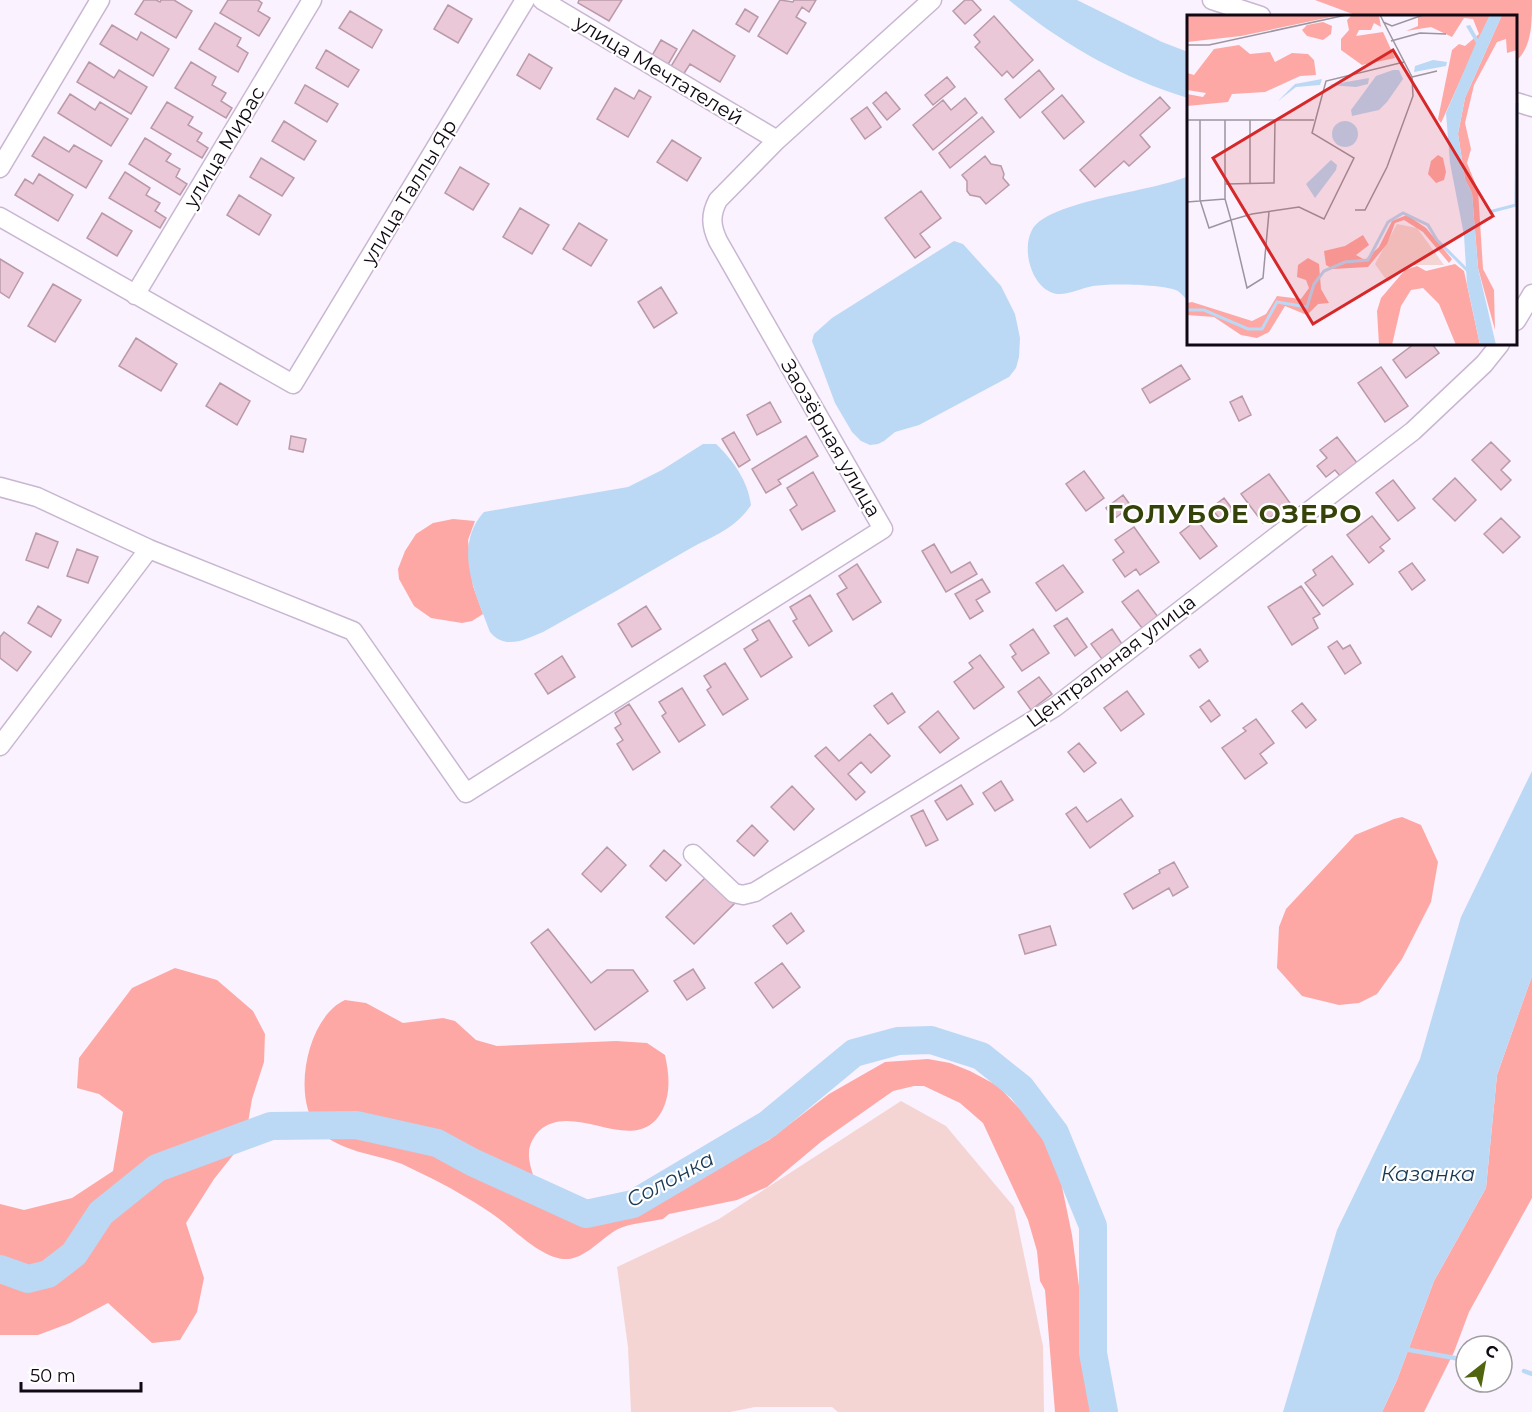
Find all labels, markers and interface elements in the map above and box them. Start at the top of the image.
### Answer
street label: улица Мечтателей [570,10,748,130]
inset map [1187,15,1517,345]
street label: улица Мирас [178,82,270,213]
street label: улица Таллы Яр [356,115,462,270]
street label: Заозёрная улица [776,355,886,521]
district label: ГОЛУБОЕ ОЗЕРО [1107,498,1363,530]
street label: Центральная улица [1022,590,1200,732]
water label: Солонка [622,1146,718,1212]
water label: Казанка [1381,1161,1475,1186]
north arrow [1454,1334,1514,1394]
text: С [1482,1340,1502,1363]
scale bar [21,1355,141,1393]
text: 50 m [30,1365,76,1387]

